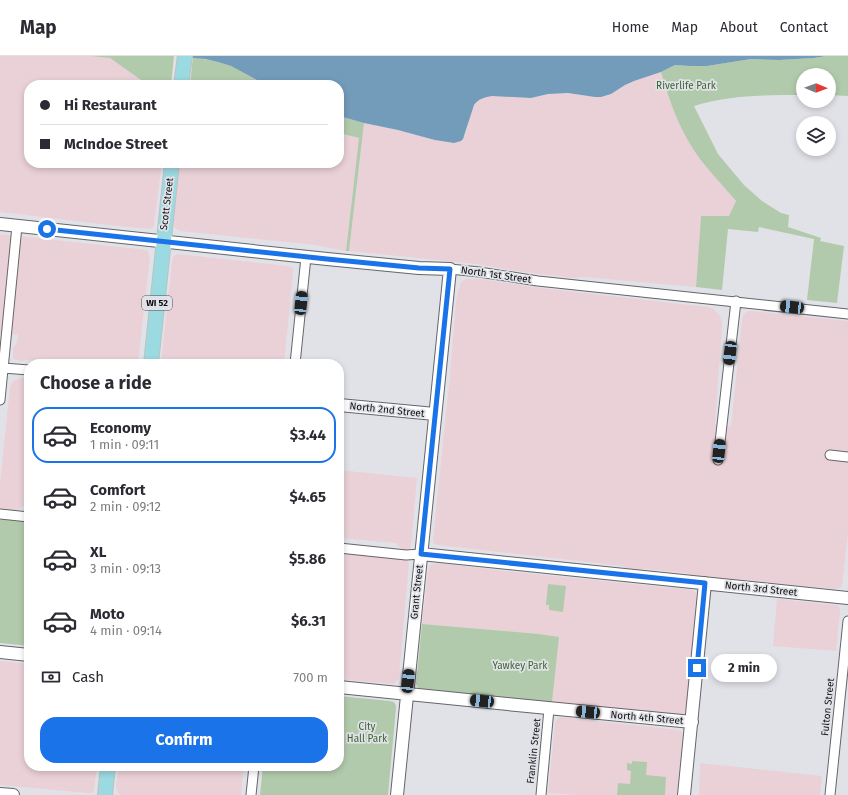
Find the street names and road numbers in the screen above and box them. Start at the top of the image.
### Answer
street label: Scott Street [158,177,176,231]
street label: North 1st Street [460,264,532,286]
road number: WI 52 [142,296,172,310]
street label: North 2nd Street [349,400,425,420]
street label: Grant Street [408,564,426,620]
street label: North 3rd Street [724,579,798,599]
street label: Fulton Street [819,677,837,737]
street label: North 4th Street [610,709,684,727]
street label: Franklin Street [525,717,543,784]

